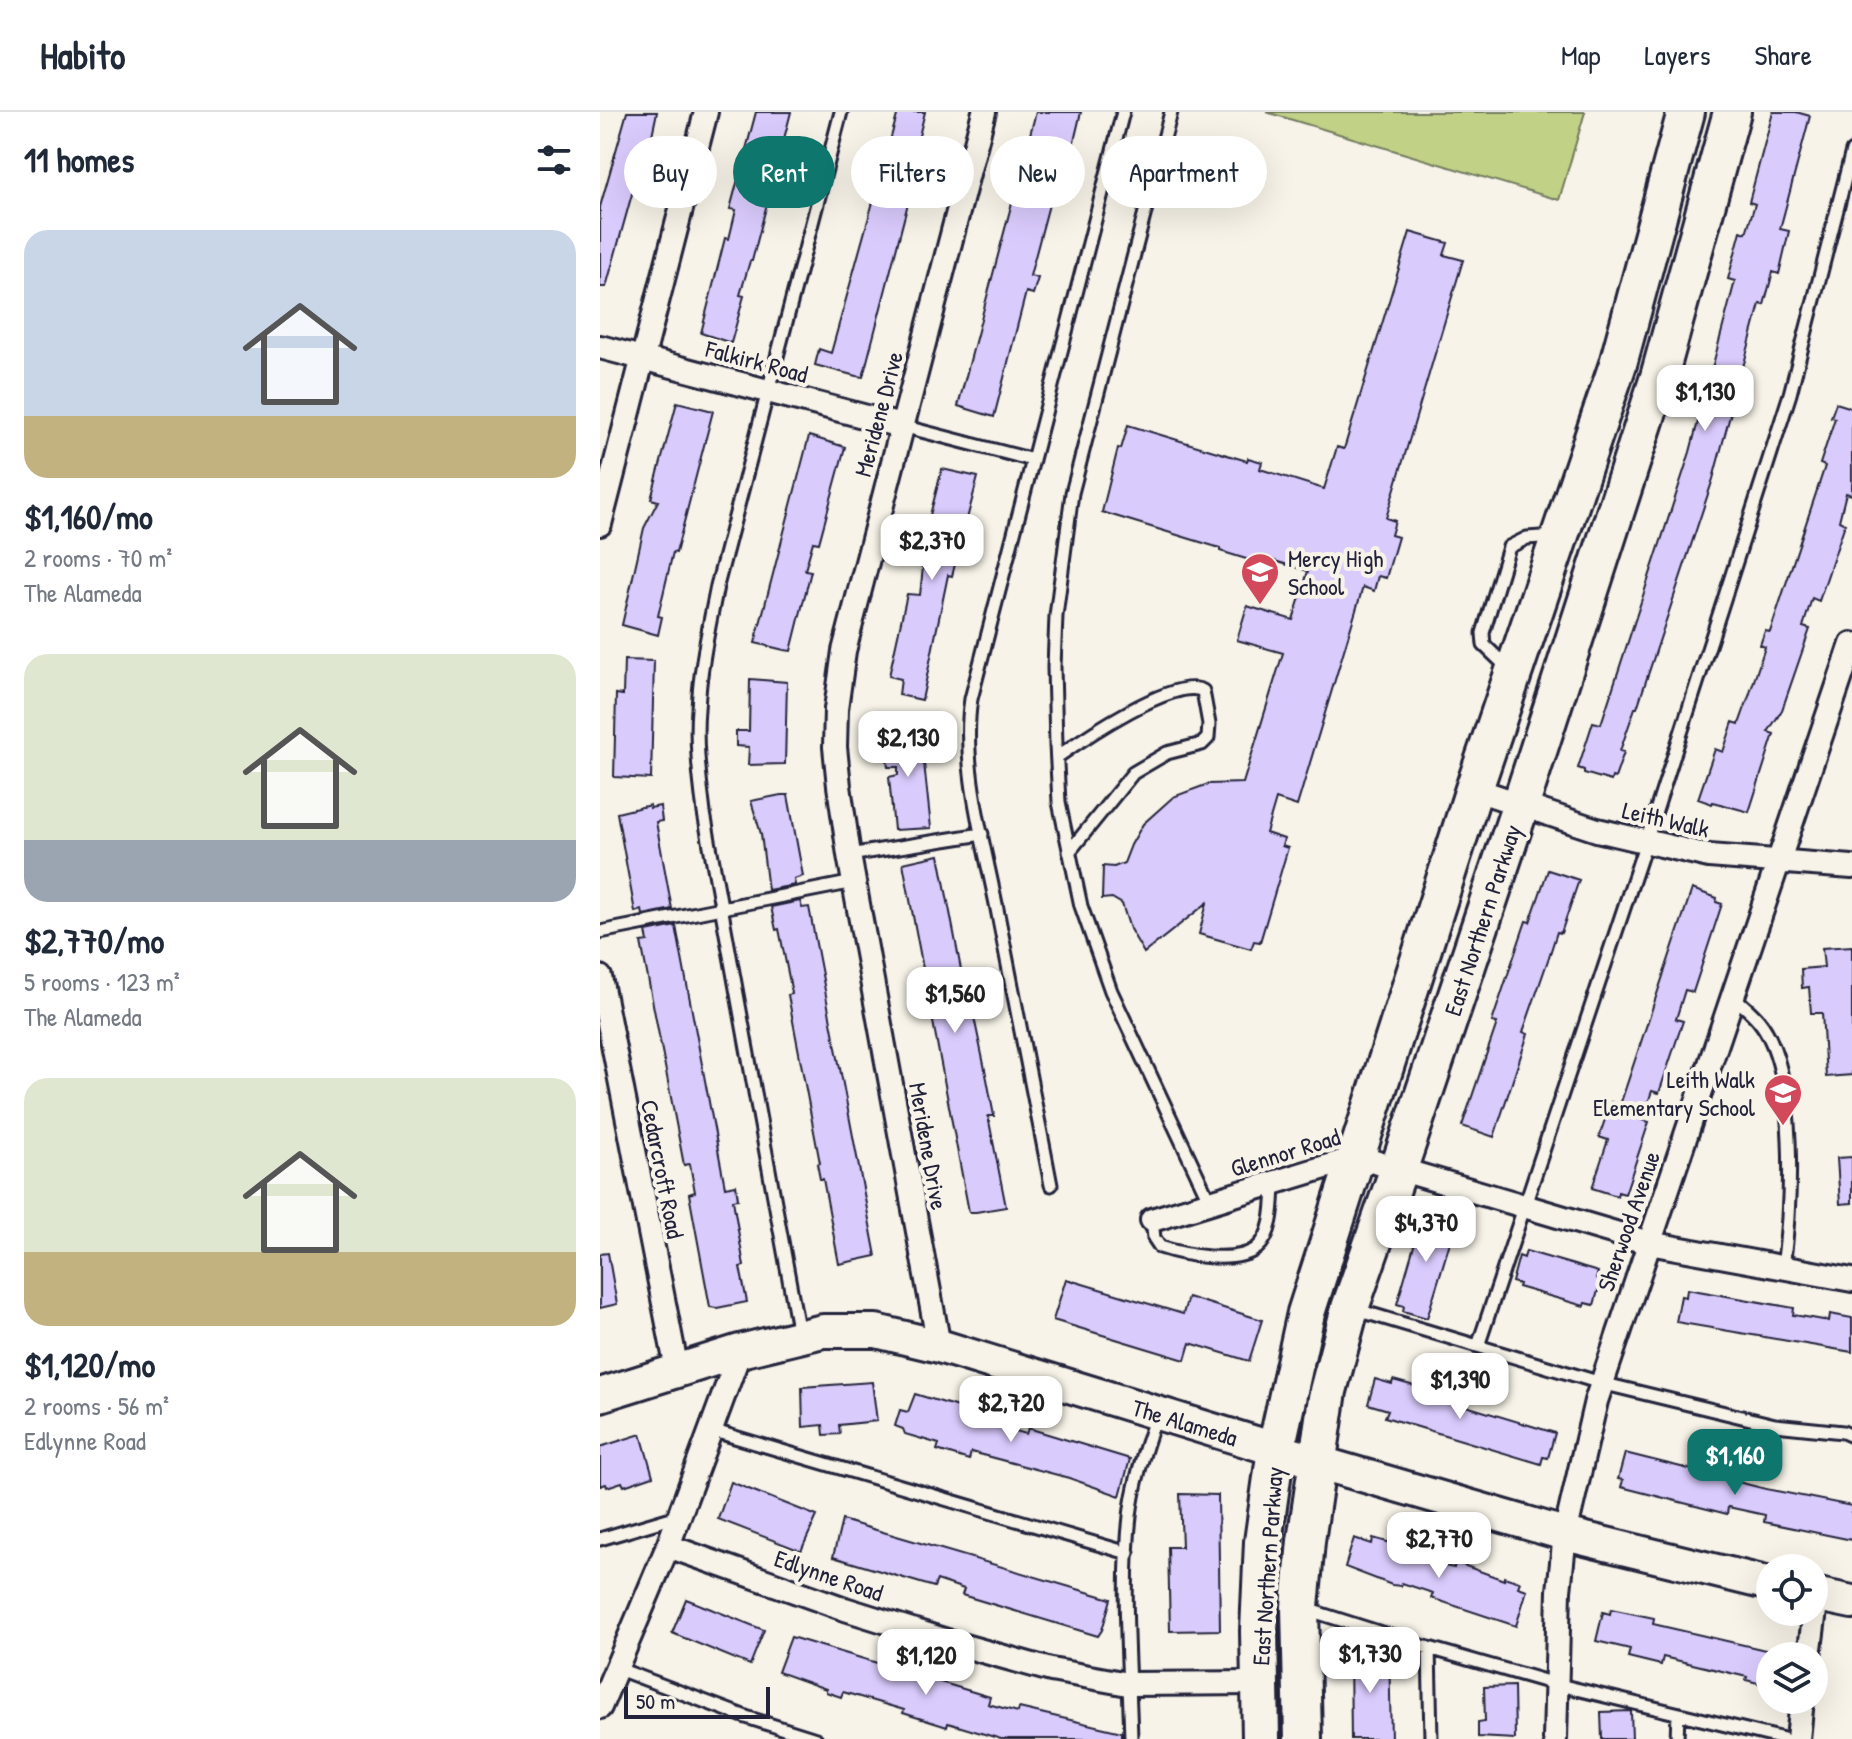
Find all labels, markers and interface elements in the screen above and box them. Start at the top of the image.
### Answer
text: Habito [40,29,125,81]
text: Map [1561,36,1601,74]
text: Layers [1645,36,1710,74]
text: Share [1754,36,1812,74]
chip: Buy [624,136,717,208]
chip: Rent [733,136,835,208]
chip: Filters [851,136,974,208]
chip: New [990,136,1085,208]
chip: Apartment [1101,136,1267,208]
text: 11 homes [24,137,134,183]
icon: filters [532,138,576,182]
icon: home [228,282,372,426]
street label: Falkirk Road [702,332,811,390]
street label: Meridene Drive [846,347,910,480]
pin: $1,130 [1640,365,1770,433]
text: $1,130 [1675,373,1735,408]
text: $1,160/mo [24,494,153,540]
pin: $2,370 [867,514,997,582]
text: $2,370 [899,522,965,557]
text: 2 rooms · 70 m² [24,540,172,575]
place label: Mercy High School [1288,542,1383,602]
school or university icon: Mercy High School [1239,551,1281,606]
text: The Alameda [24,575,142,610]
icon: home [228,706,372,850]
pin: $2,130 [843,711,973,779]
text: $2,130 [876,719,940,754]
street label: Leith Walk [1619,793,1713,845]
street label: East Northern Parkway [1436,820,1528,1020]
text: $2,770/mo [24,918,164,964]
text: 5 rooms · 123 m² [24,964,180,999]
pin: $1,560 [890,967,1020,1035]
text: $1,560 [925,975,985,1010]
text: The Alameda [24,999,142,1034]
place label: Leith Walk Elementary School [1593,1063,1756,1123]
school or university icon: Leith Walk Elementary School [1762,1072,1804,1127]
street label: Meridene Drive [902,1080,956,1212]
street label: Cedarcroft Road [634,1097,692,1241]
street label: Glennor Road [1226,1120,1344,1184]
icon: home [228,1130,372,1274]
street label: Sherwood Avenue [1589,1146,1667,1295]
pin: $4,370 [1361,1196,1491,1264]
text: $4,370 [1394,1204,1458,1239]
text: $1,120/mo [24,1342,155,1388]
pin: $1,390 [1395,1353,1525,1421]
text: $1,390 [1430,1361,1490,1396]
pin: $2,720 [946,1376,1076,1444]
text: $2,720 [977,1384,1045,1419]
text: 2 rooms · 56 m² [24,1388,169,1423]
street label: The Alameda [1128,1391,1242,1453]
text: Edlynne Road [24,1423,146,1458]
pin: $1,160 [1670,1429,1800,1497]
text: $1,160 [1705,1437,1765,1472]
street label: East Northern Parkway [1244,1466,1290,1666]
pin: $2,770 [1374,1512,1504,1580]
text: $2,770 [1405,1520,1473,1555]
street label: Edlynne Road [771,1542,887,1608]
map controls [1756,1554,1828,1714]
button: locate [1756,1554,1828,1626]
pin: $1,730 [1305,1627,1435,1695]
pin: $1,120 [861,1629,991,1697]
text: $1,730 [1338,1635,1402,1670]
text: $1,120 [895,1637,957,1672]
button: layers [1756,1642,1828,1714]
scale bar [624,1683,770,1719]
text: 50 m [636,1686,675,1716]

